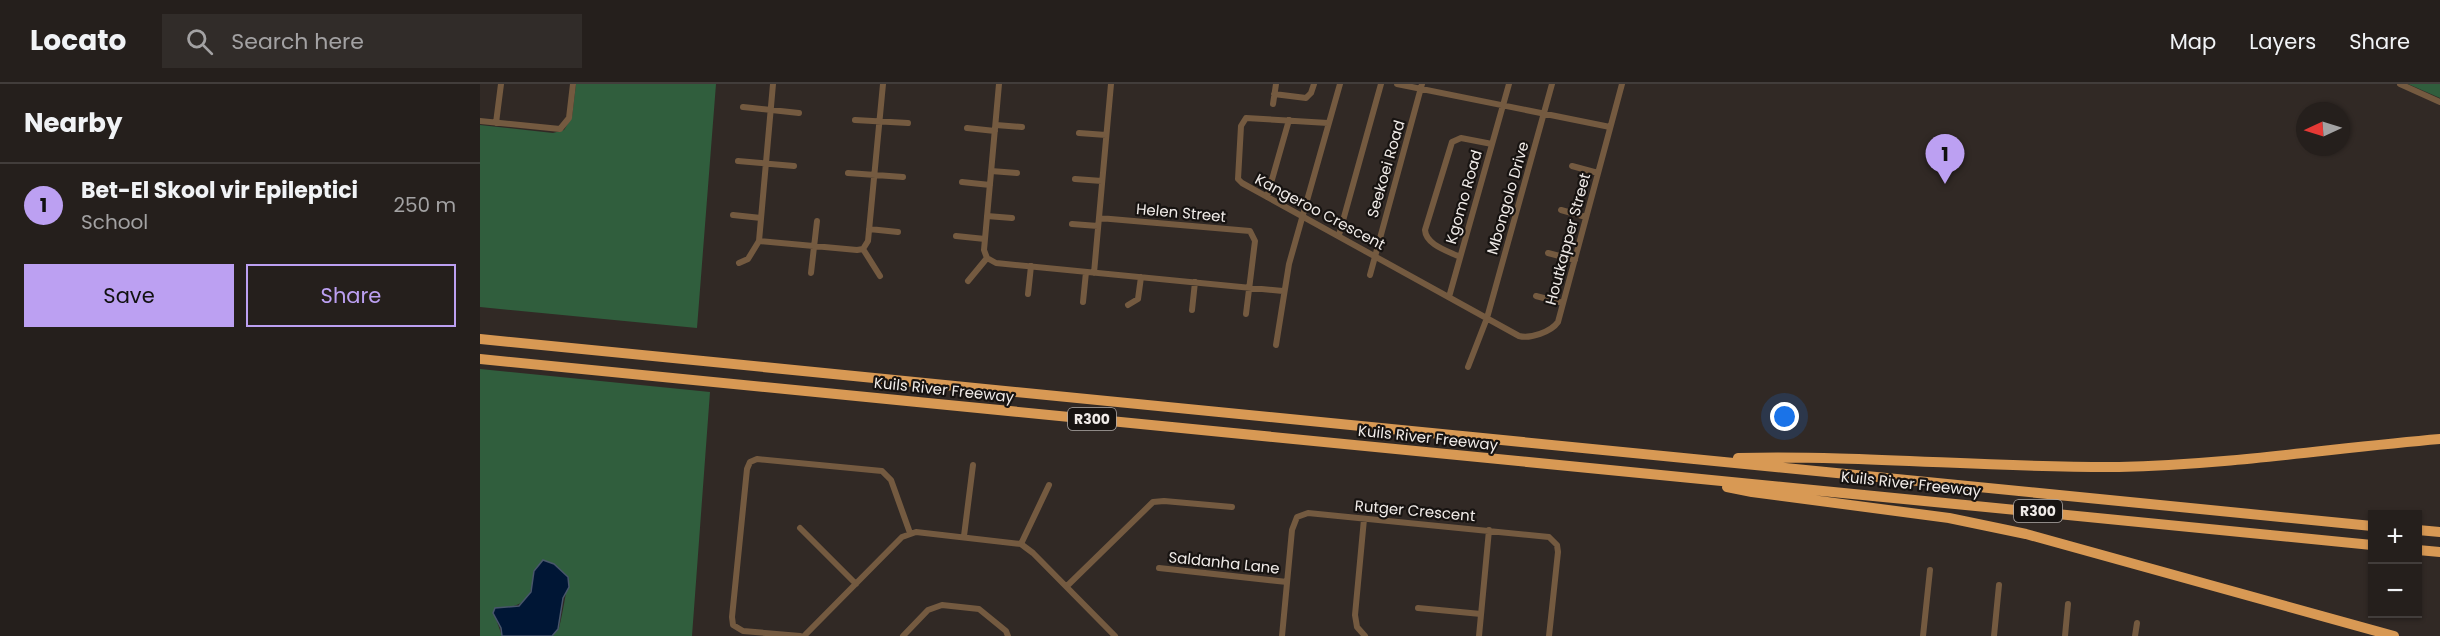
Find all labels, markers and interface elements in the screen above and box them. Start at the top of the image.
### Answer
search box [162,14,582,68]
text: Locato [30,21,126,60]
icon: search [183,25,216,58]
text: Search here [231,26,364,57]
text: Map [2170,27,2216,56]
text: Layers [2249,27,2316,56]
text: Share [2349,27,2410,56]
north arrow [2296,102,2350,156]
text: Nearby [24,105,122,141]
street label: Seekoei Road [1362,118,1409,220]
pin: 1 [1926,135,1964,184]
street label: Mbongolo Drive [1481,139,1534,257]
street label: Kgomo Road [1440,147,1487,246]
street label: Kangeroo Crescent [1251,168,1389,255]
street label: Houtkapper Street [1540,170,1595,307]
text: Bet-El Skool vir Epileptici [81,175,358,206]
text: 1 [40,191,47,219]
text: 250 m [393,191,456,219]
street label: Helen Street [1135,198,1227,227]
text: School [81,208,148,236]
button: Save [24,264,234,327]
button: Share [246,264,456,327]
street label: Kuils River Freeway [873,372,1016,407]
your location [1770,402,1799,431]
road number: R300 [1068,408,1116,430]
street label: Kuils River Freeway [1357,420,1500,455]
street label: Kuils River Freeway [1840,466,1983,501]
street label: Rutger Crescent [1354,495,1476,526]
road number: R300 [2014,500,2062,522]
map controls [2368,510,2422,618]
button: + [2368,510,2422,564]
street label: Saldanha Lane [1167,546,1281,579]
button: − [2368,564,2422,618]

